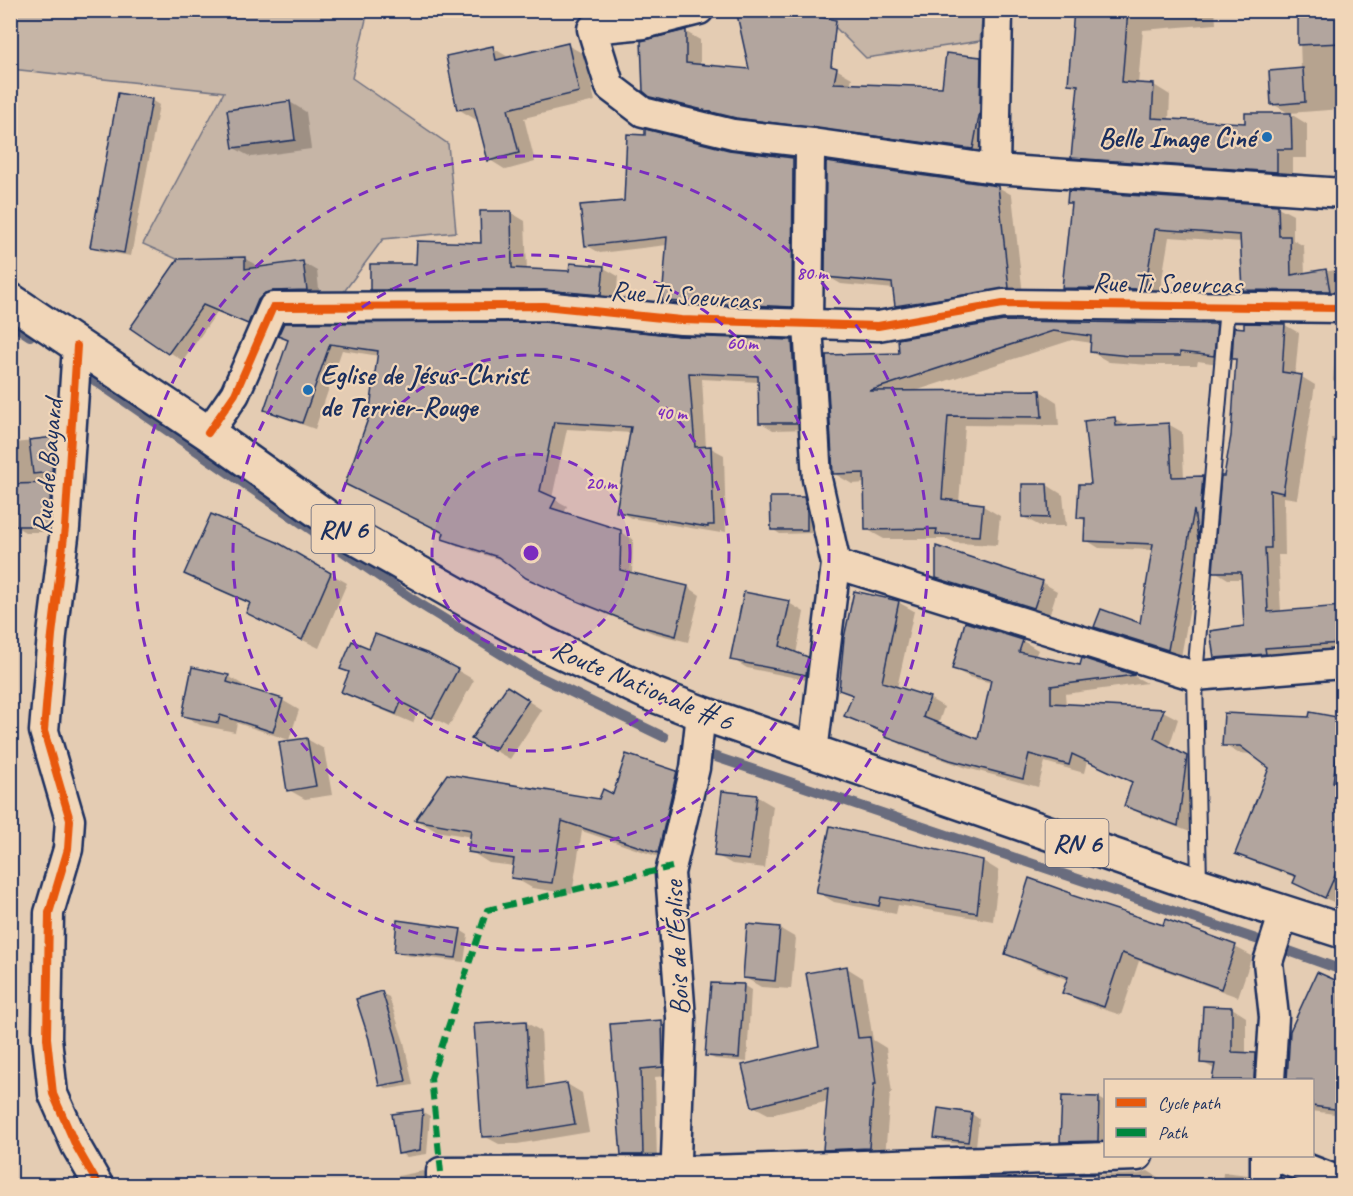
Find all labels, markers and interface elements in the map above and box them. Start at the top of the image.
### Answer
place label: Belle Image Ciné [1098,120,1260,155]
marker: Belle Image Ciné [1260,130,1274,144]
text: 80 m [797,262,829,284]
street label: Rue Ti Soeurcas [1092,264,1244,302]
street label: Rue Ti Soeurcas [609,272,763,318]
text: 60 m [726,332,759,354]
place label: Eglise de Jésus-Christ de Terrier-Rouge [320,357,530,424]
marker: Eglise de Jésus-Christ de Terrier-Rouge [301,383,315,397]
street label: Rue de Bayard [24,394,71,536]
text: 40 m [656,402,688,424]
text: 20 m [586,472,618,494]
road number: RN 6 [312,505,374,553]
centre of rings [521,543,541,563]
street label: Route Nationale # 6 [547,631,740,739]
road number: RN 6 [1046,819,1108,867]
street label: Bois de l'Église [655,878,697,1016]
legend [1104,1079,1314,1157]
text: Cycle path [1158,1092,1221,1114]
text: Path [1158,1122,1188,1144]

